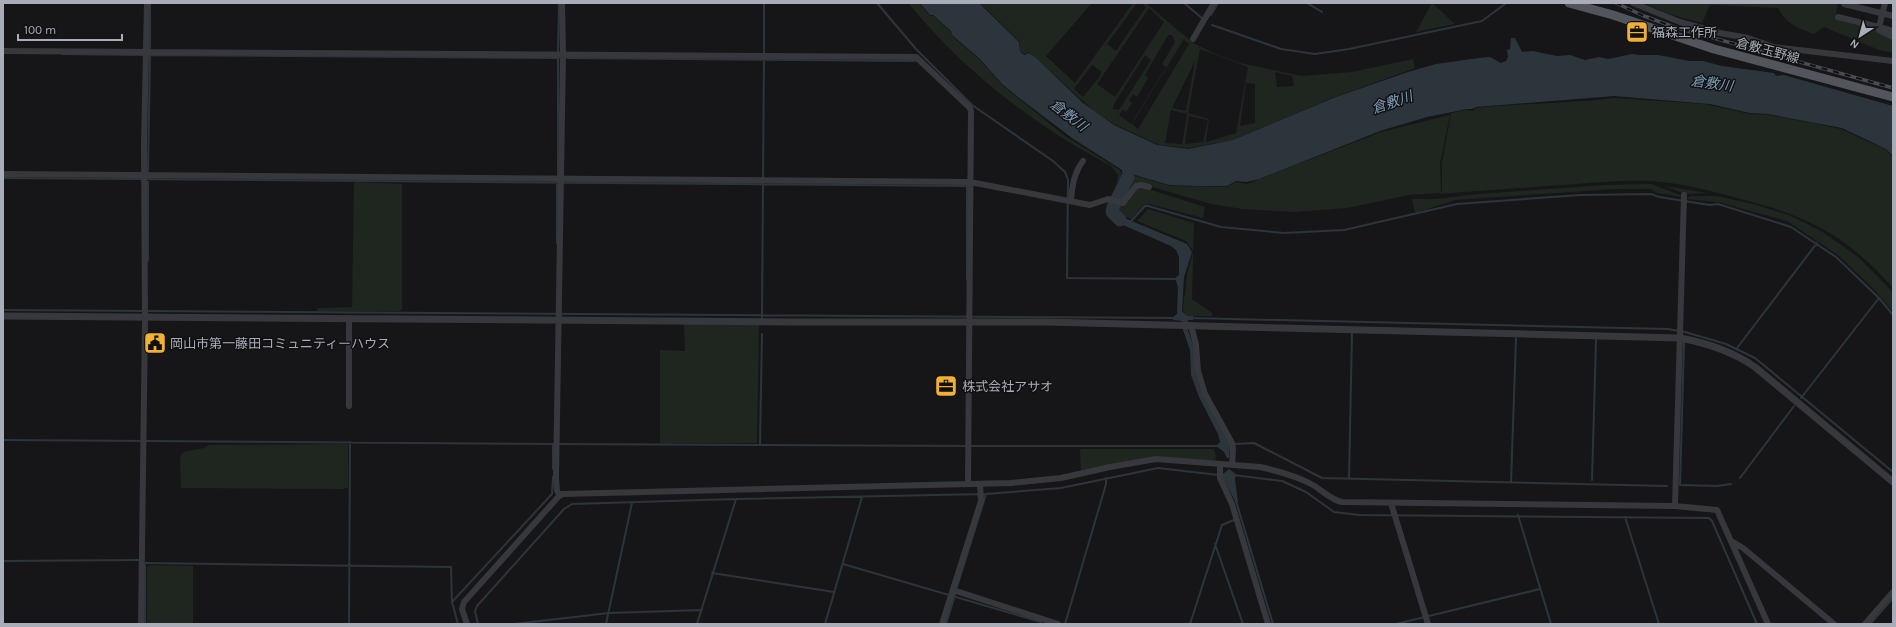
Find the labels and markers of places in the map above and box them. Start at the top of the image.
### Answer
office icon: 福森工作所 [1624,19,1650,45]
place label: 福森工作所 [1652,25,1717,40]
public building icon: 岡山市第一藤田コミュニティーハウス [142,330,168,356]
place label: 岡山市第一藤田コミュニティーハウス [170,336,390,351]
office icon: 株式会社アサオ [933,373,959,399]
place label: 株式会社アサオ [962,379,1053,394]

